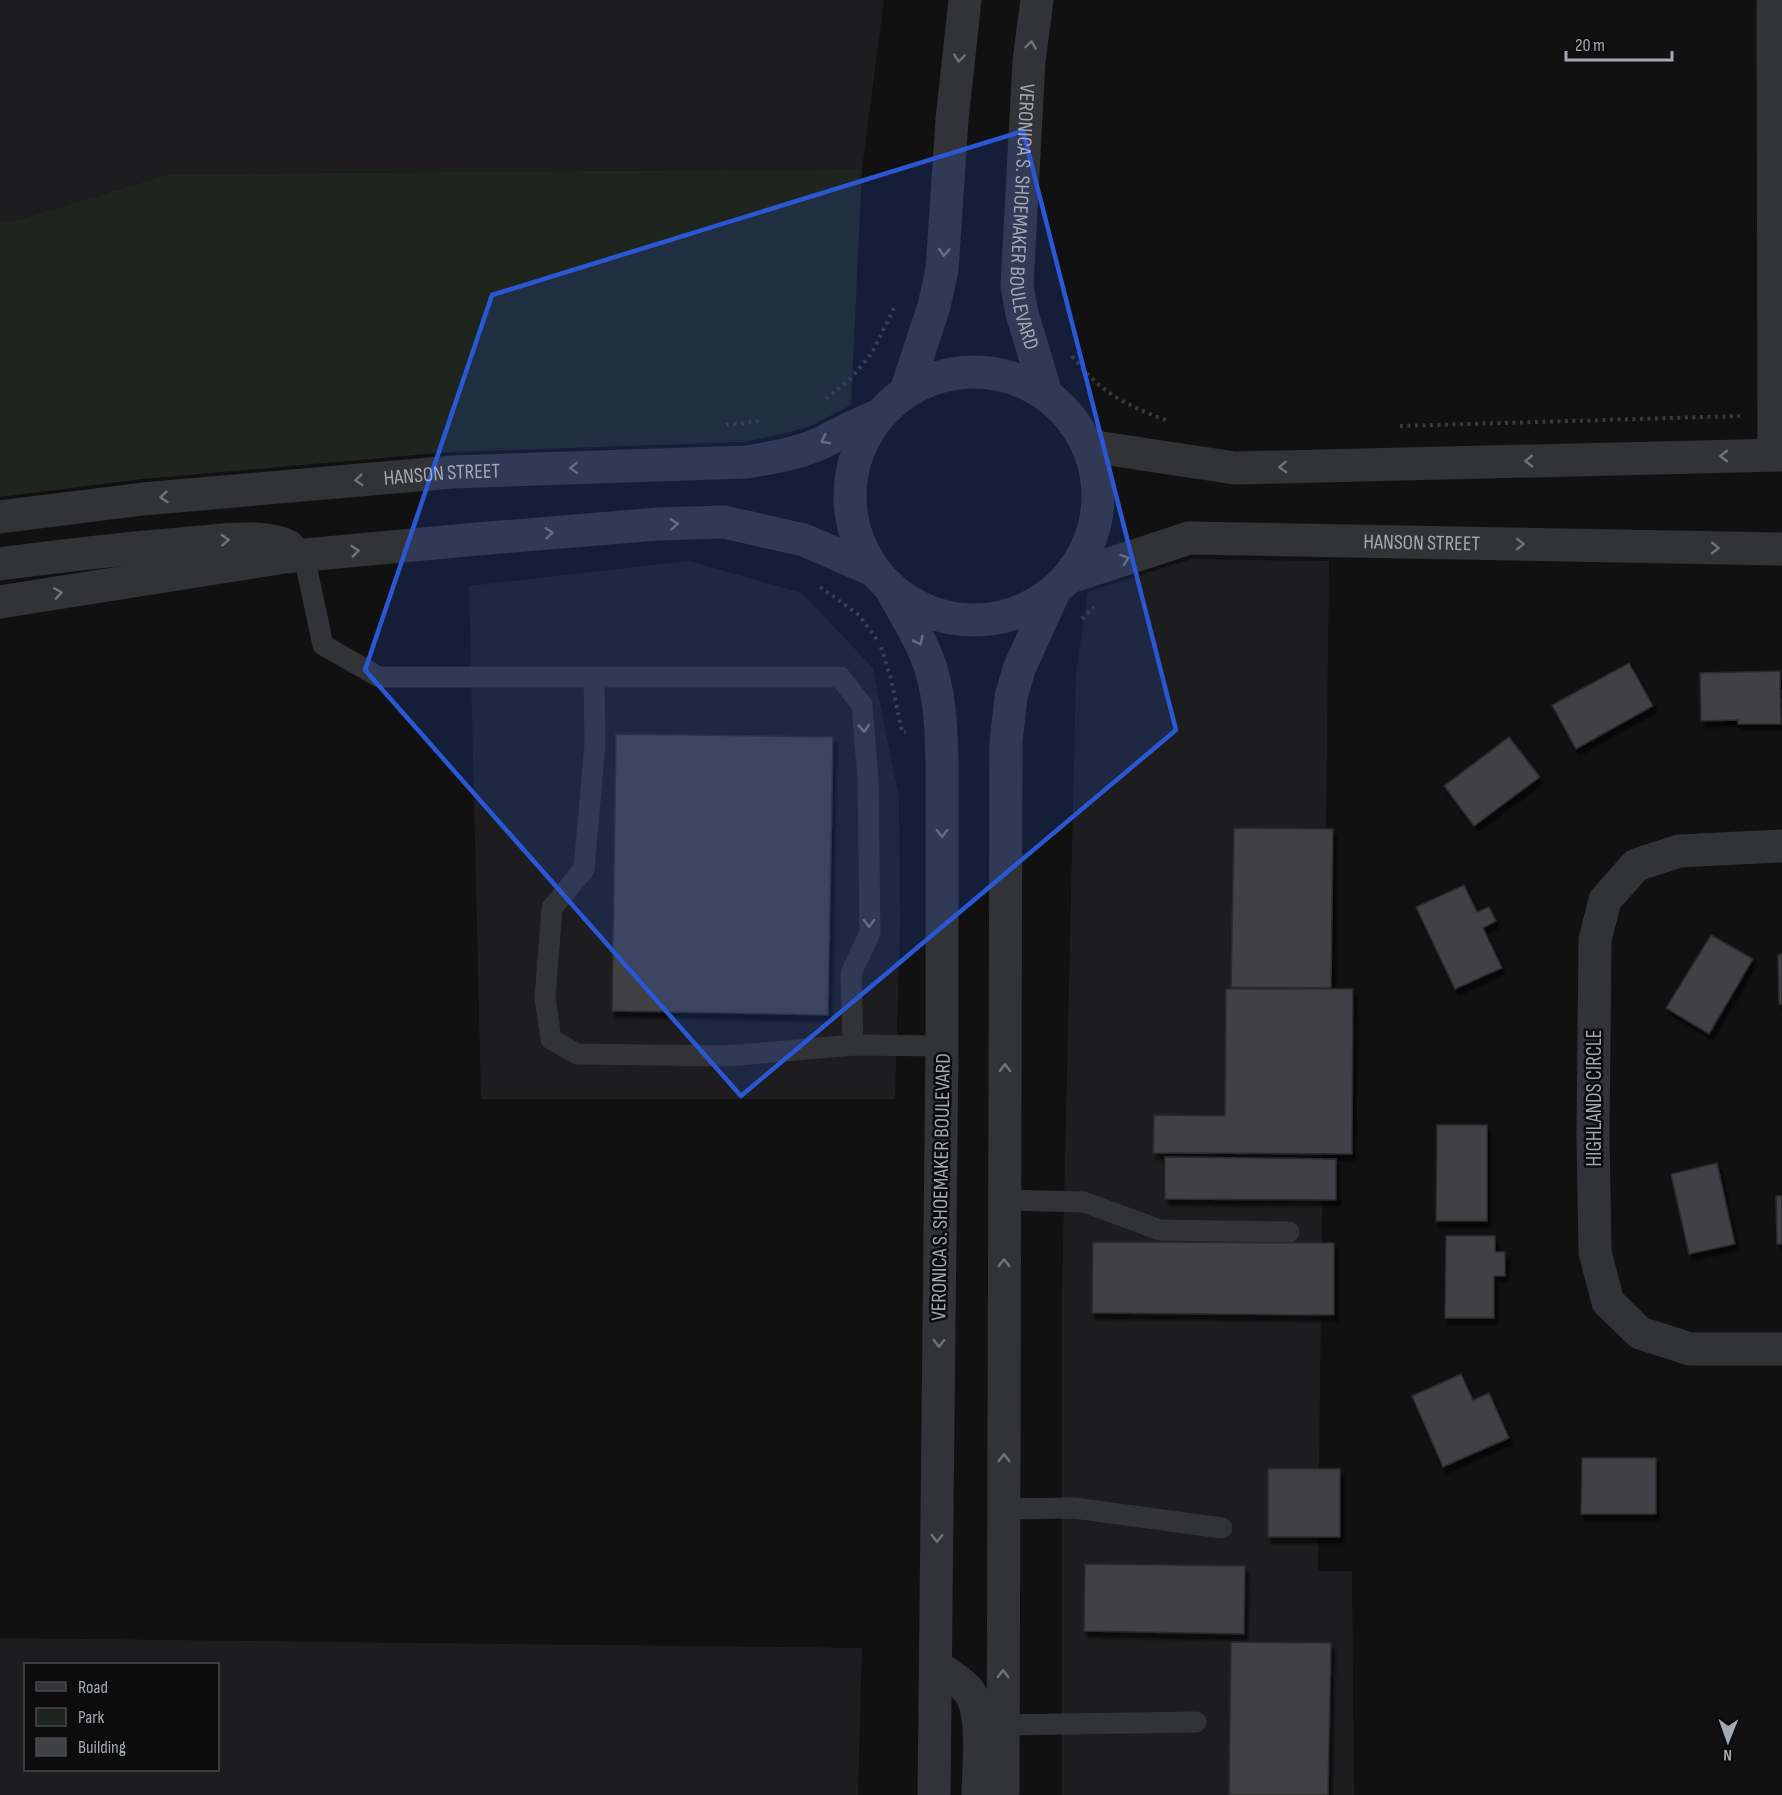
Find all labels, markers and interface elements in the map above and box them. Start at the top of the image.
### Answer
scale bar [1566,24,1672,62]
text: 20 m [1575,35,1605,56]
one-way arrow [1024,40,1037,49]
one-way arrow [953,54,966,63]
street label: VERONICA S. SHOEMAKER BOULEVARD [1005,83,1045,353]
one-way arrow [937,248,950,257]
one-way arrow [821,433,831,444]
one-way arrow [1719,449,1728,462]
one-way arrow [1524,454,1533,467]
street label: HANSON STREET [383,458,501,490]
one-way arrow [1278,461,1287,473]
one-way arrow [570,462,579,474]
one-way arrow [354,473,363,486]
one-way arrow [160,490,169,503]
one-way arrow [669,517,678,530]
one-way arrow [544,527,553,540]
street label: HANSON STREET [1363,529,1481,556]
one-way arrow [221,534,230,547]
one-way arrow [1516,538,1525,550]
one-way arrow [1710,541,1719,554]
one-way arrow [350,545,359,558]
one-way arrow [1119,554,1130,566]
one-way arrow [53,588,62,600]
one-way arrow [912,635,924,646]
one-way arrow [857,724,870,733]
one-way arrow [936,828,948,837]
one-way arrow [863,918,876,927]
street label: HIGHLANDS CIRCLE [1582,1030,1607,1166]
street label: VERONICA S. SHOEMAKER BOULEVARD [926,1053,956,1321]
one-way arrow [999,1063,1011,1072]
one-way arrow [998,1258,1010,1267]
one-way arrow [933,1338,945,1347]
one-way arrow [998,1453,1010,1462]
one-way arrow [931,1533,943,1542]
legend [24,1663,219,1771]
one-way arrow [997,1669,1010,1678]
text: Road [78,1677,108,1698]
text: Park [78,1707,104,1728]
north arrow [1698,1711,1758,1771]
text: Building [78,1737,126,1758]
text: N [1723,1745,1732,1764]

